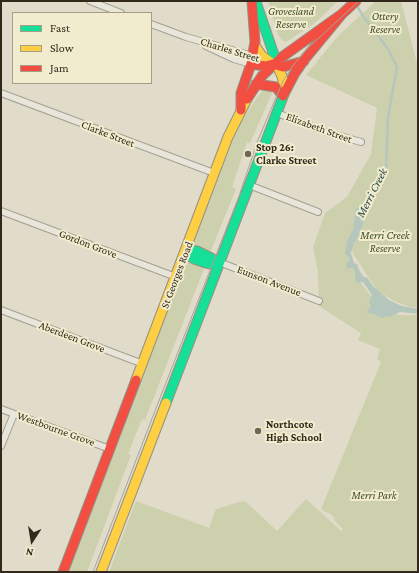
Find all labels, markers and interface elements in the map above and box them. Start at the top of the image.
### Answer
park label: Grovesland Reserve [268,5,314,31]
park label: Ottery Reserve [370,10,400,36]
legend [12,12,152,84]
text: Fast [50,21,70,35]
street label: Charles Street [199,35,261,65]
text: Slow [50,41,74,55]
text: Jam [50,61,69,75]
street label: Elizabeth Street [284,110,354,146]
street label: Clarke Street [79,118,137,150]
place label: Stop 26: Clarke Street [256,141,316,167]
marker: Stop 26: Clarke Street [243,149,253,159]
water label: Merri Creek [353,166,391,220]
street label: Gordon Grove [57,227,119,261]
park label: Merri Creek Reserve [360,229,410,255]
street label: St Georges Road [158,240,196,310]
street label: Eunson Avenue [235,263,303,299]
street label: Aberdeen Grove [37,318,107,356]
street label: Westbourne Grove [15,409,97,449]
place label: Northcote High School [266,418,322,444]
marker: Northcote High School [253,426,263,436]
park label: Merri Park [351,489,397,503]
north arrow [12,521,52,561]
text: N [25,546,34,559]

